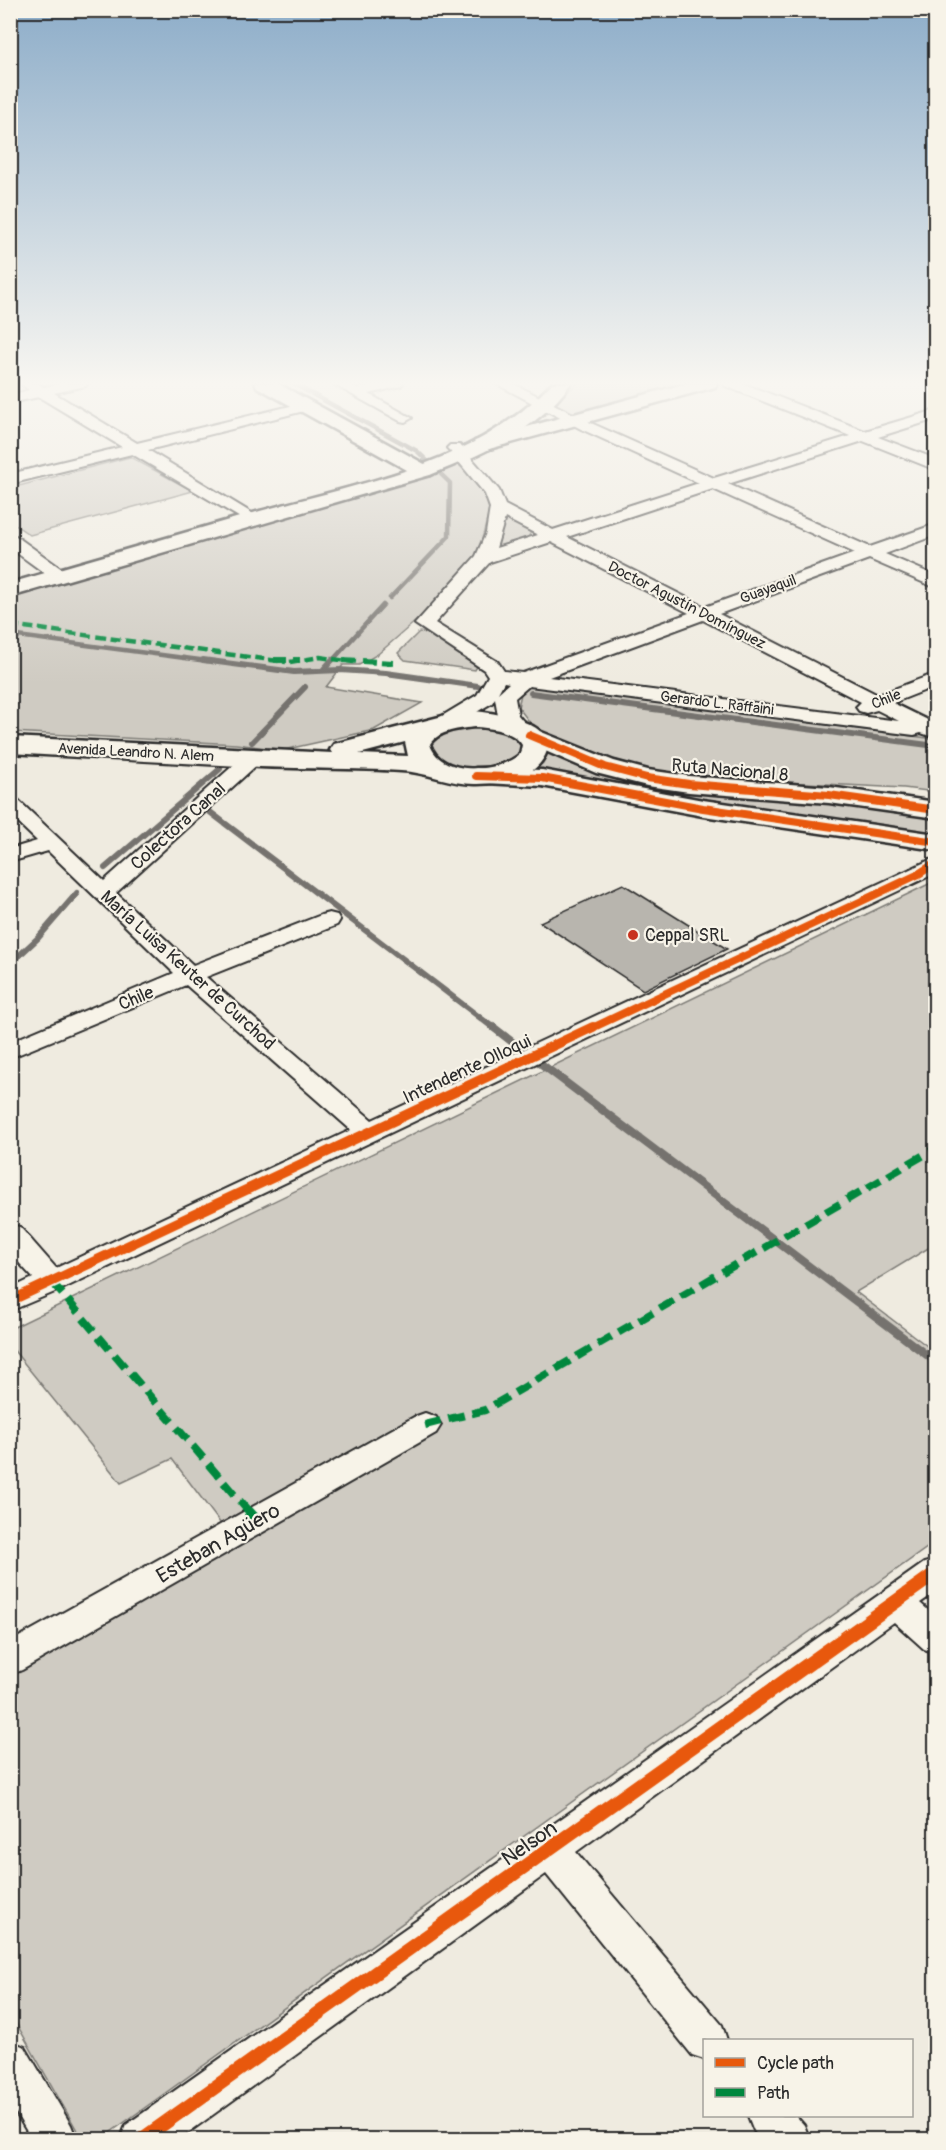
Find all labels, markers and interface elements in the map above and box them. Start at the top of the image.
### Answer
street label: Doctor Agustín Domínguez [605,557,769,654]
street label: Guayaquil [737,571,799,608]
street label: Chile [869,685,904,714]
street label: Gerardo L. Raffaini [659,687,775,720]
street label: Avenida Leandro N. Alem [57,739,215,766]
street label: Ruta Nacional 8 [671,754,789,787]
street label: Colectora Canal [126,778,231,875]
street label: María Luisa Keuter de Curchod [95,886,280,1055]
place label: Ceppal SRL [645,924,730,947]
marker: Ceppal SRL [626,928,640,942]
street label: Chile [115,981,157,1016]
street label: Intendente Olloqui [399,1030,535,1109]
street label: Esteban Agüero [151,1497,285,1590]
street label: Nelson [496,1815,562,1872]
legend [703,2039,913,2117]
text: Cycle path [757,2052,834,2075]
text: Path [757,2082,790,2105]

